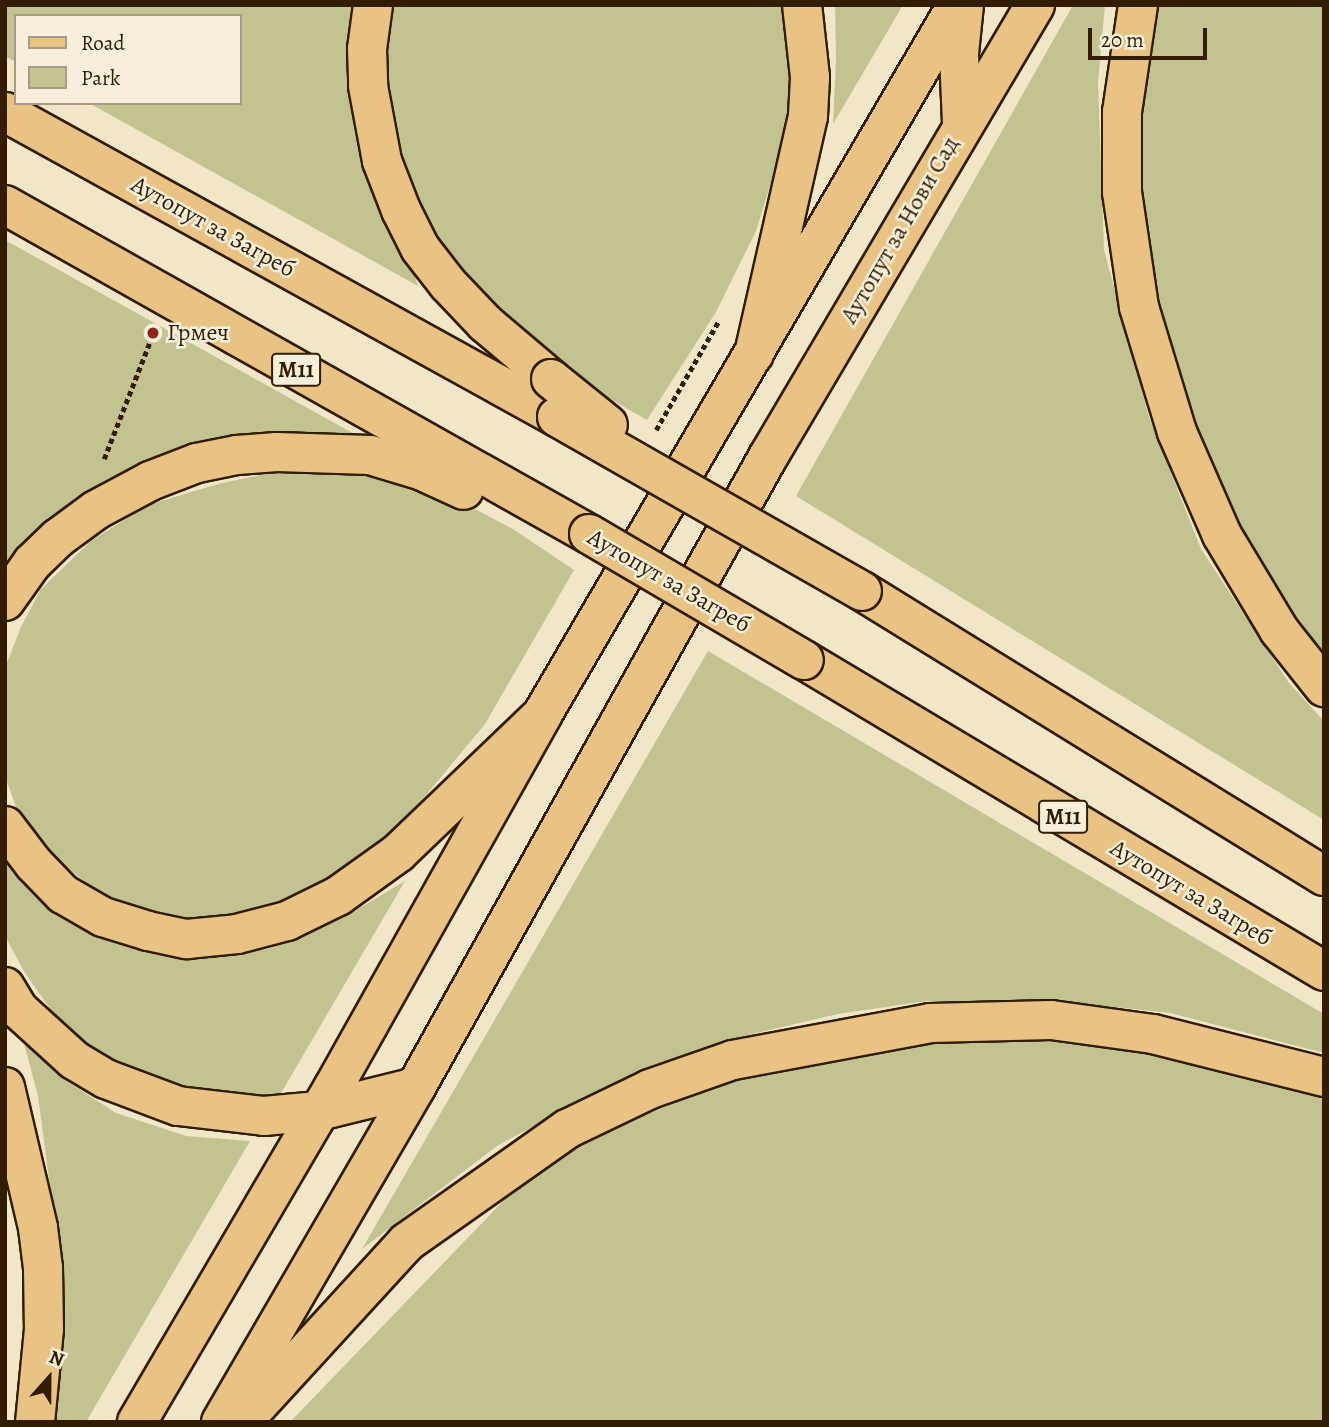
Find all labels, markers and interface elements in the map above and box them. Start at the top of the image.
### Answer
legend [14,14,242,105]
scale bar [1091,14,1210,58]
text: 20 m [1101,26,1144,54]
text: Road [81,29,125,57]
text: Park [81,64,120,92]
street label: Аутопут за Нови Сад [835,131,965,329]
street label: Аутопут за Загреб [126,170,300,284]
place label: Грмеч [167,319,229,347]
marker: Грмеч [145,325,161,341]
road number: M11 [270,350,322,390]
street label: Аутопут за Загреб [582,523,756,639]
road number: M11 [1037,797,1089,836]
street label: Аутопут за Загреб [1105,833,1277,953]
north arrow [14,1343,84,1413]
text: N [45,1344,68,1373]

